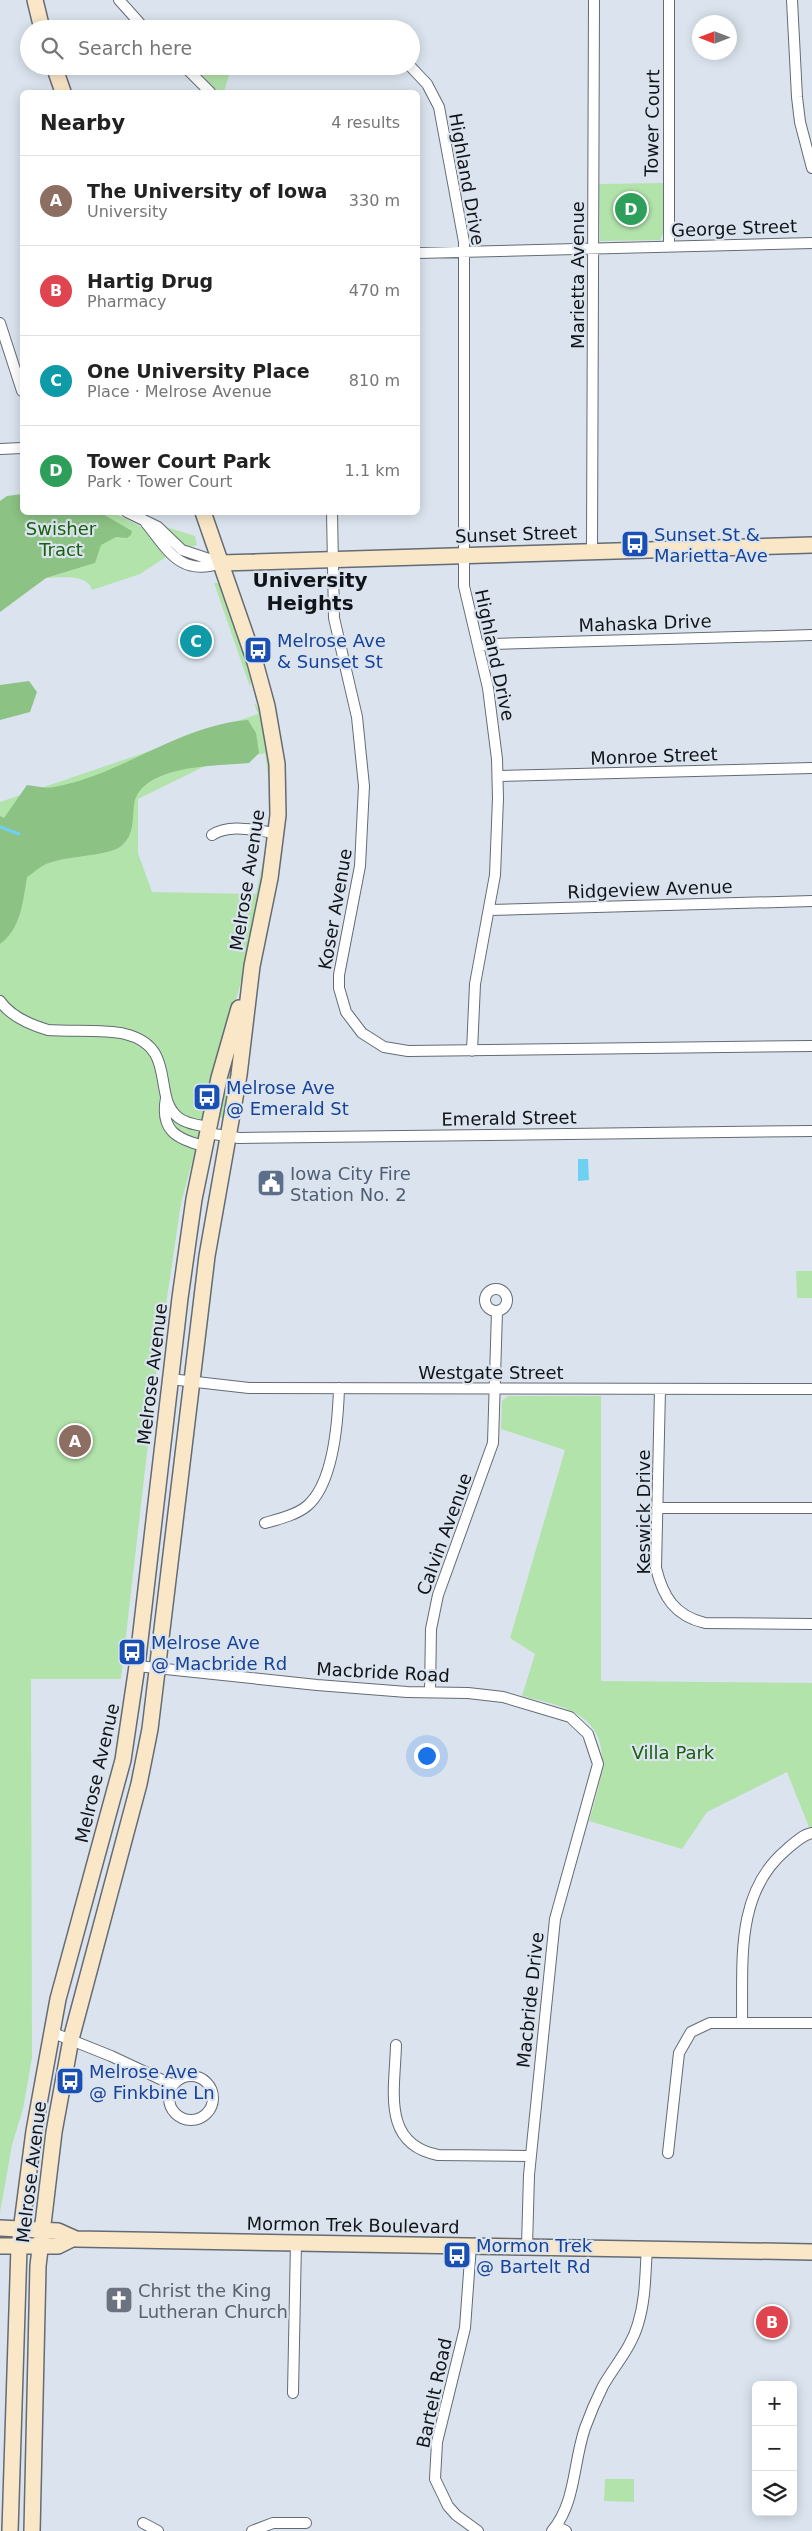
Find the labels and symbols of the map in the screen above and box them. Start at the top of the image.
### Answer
north arrow [692,15,737,60]
street label: Tower Court [641,69,663,178]
street label: Highland Drive [445,111,489,247]
pin: D [615,190,647,228]
street label: Marietta Avenue [567,201,588,349]
street label: George Street [671,215,797,241]
park label: Swisher Tract [26,518,97,560]
street label: Sunset Street [455,521,577,547]
place label: Sunset St & Marietta Ave [654,524,768,566]
bus stop icon: Sunset St & Marietta Ave [620,529,650,559]
district label: University Heights [252,568,368,615]
street label: Highland Drive [471,587,519,723]
street label: Mahaska Drive [578,610,712,636]
pin: C [180,622,212,660]
place label: Melrose Ave & Sunset St [277,630,386,672]
bus stop icon: Melrose Ave & Sunset St [243,635,273,665]
street label: Monroe Street [590,743,718,769]
street label: Melrose Avenue [225,808,269,952]
street label: Koser Avenue [314,847,356,971]
street label: Ridgeview Avenue [567,876,733,902]
place label: Melrose Ave @ Emerald St [226,1077,349,1119]
bus stop icon: Melrose Ave @ Emerald St [192,1082,222,1112]
street label: Emerald Street [441,1106,577,1130]
place label: Iowa City Fire Station No. 2 [290,1163,411,1205]
public building icon: Iowa City Fire Station No. 2 [256,1168,286,1198]
street label: Melrose Avenue [133,1302,171,1446]
street label: Westgate Street [418,1362,564,1383]
pin: A [59,1422,91,1460]
street label: Keswick Drive [633,1449,654,1575]
street label: Calvin Avenue [412,1470,476,1598]
place label: Melrose Ave @ Macbride Rd [151,1632,287,1674]
bus stop icon: Melrose Ave @ Macbride Rd [117,1637,147,1667]
street label: Macbride Road [316,1658,450,1686]
street label: Melrose Avenue [71,1701,123,1845]
park label: Villa Park [632,1742,715,1763]
your location [414,1743,440,1769]
street label: Macbride Drive [512,1931,548,2069]
place label: Melrose Ave @ Finkbine Ln [89,2061,215,2103]
bus stop icon: Melrose Ave @ Finkbine Ln [55,2066,85,2096]
street label: Melrose Avenue [12,2100,50,2244]
street label: Mormon Trek Boulevard [246,2213,460,2237]
place label: Mormon Trek @ Bartelt Rd [476,2235,593,2277]
bus stop icon: Mormon Trek @ Bartelt Rd [442,2240,472,2270]
place label: Christ the King Lutheran Church [138,2280,288,2322]
church icon: Christ the King Lutheran Church [104,2285,134,2315]
pin: B [756,2303,788,2341]
street label: Bartelt Road [412,2336,456,2450]

